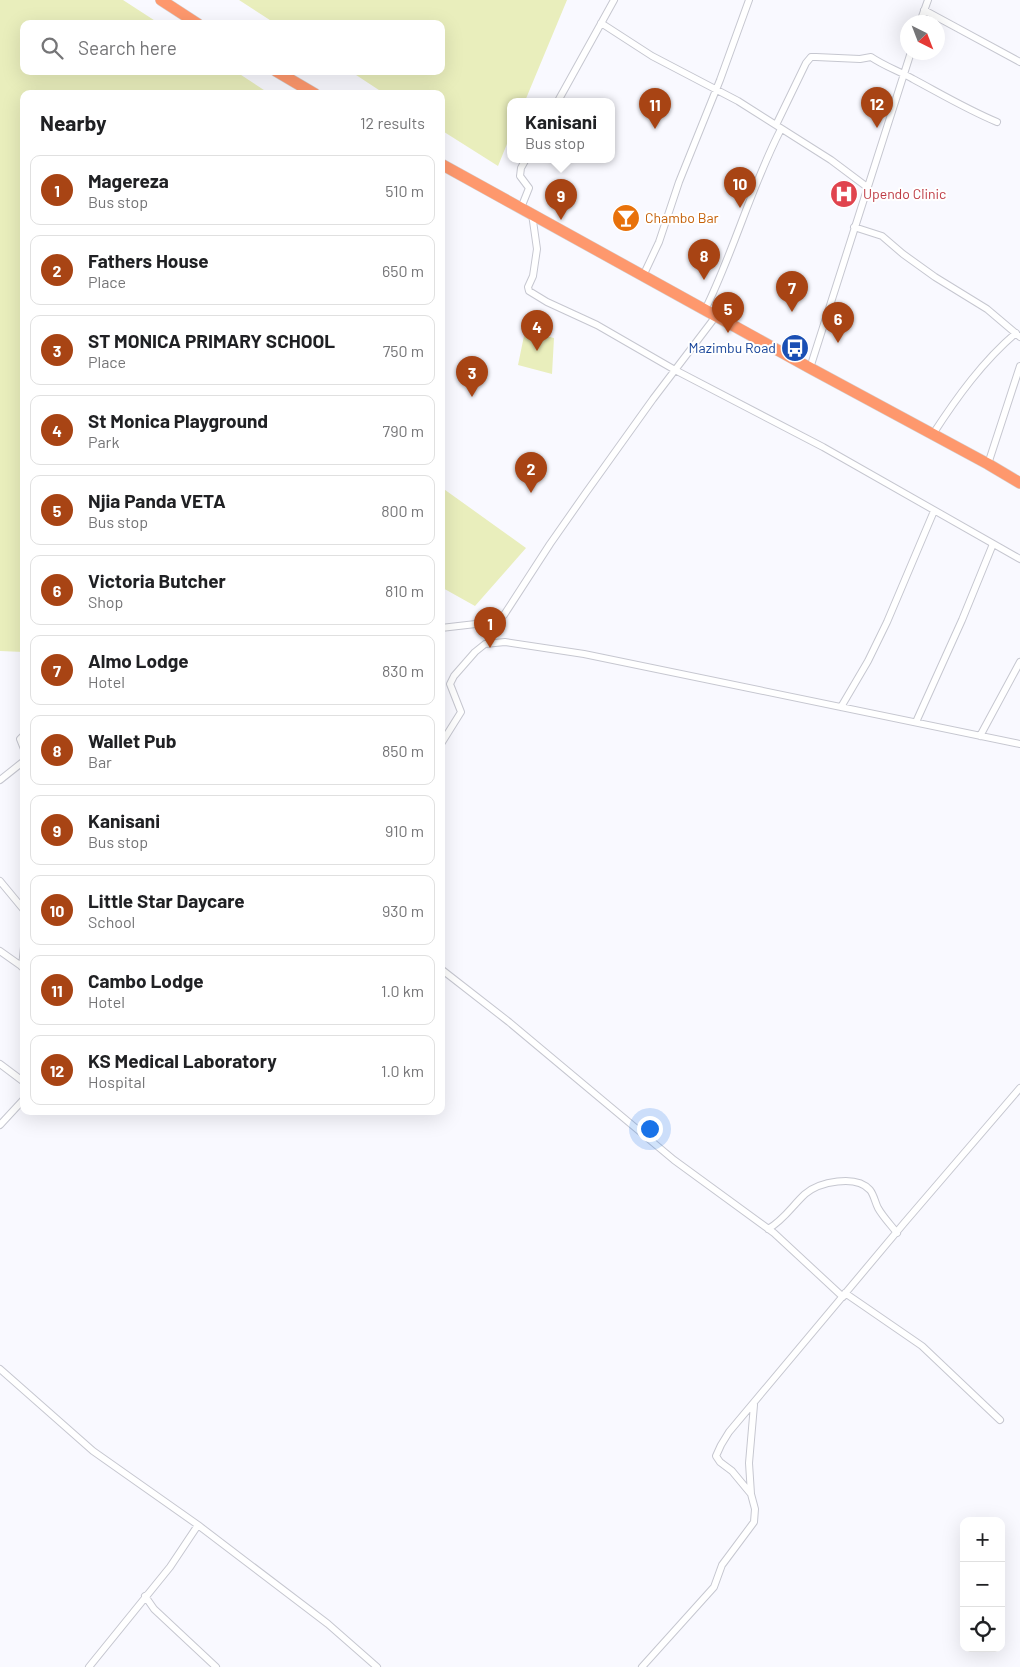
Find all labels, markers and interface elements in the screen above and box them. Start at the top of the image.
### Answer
north arrow [900,15,945,60]
search box [20,20,445,75]
icon: search [38,34,66,62]
text: Search here [78,36,177,59]
pin: 12 [861,87,893,128]
pin: 11 [639,88,671,129]
popup [507,98,615,163]
text: Nearby [40,110,106,135]
text: Kanisani [525,110,597,133]
text: 12 results [360,113,425,132]
text: Bus stop [525,133,585,152]
pin: 10 [724,167,756,208]
text: Magereza [88,169,169,192]
pin: 9 [545,179,577,220]
hospital icon: Upendo Clinic [829,179,859,209]
text: 1 [54,181,60,200]
text: 510 m [385,181,424,200]
place label: Upendo Clinic [863,185,946,202]
text: Bus stop [88,192,148,211]
bar icon: Chambo Bar [611,203,641,233]
place label: Chambo Bar [645,209,719,226]
pin: 8 [688,239,720,280]
text: Fathers House [88,249,209,272]
text: 2 [53,261,61,280]
text: 650 m [382,261,424,280]
pin: 7 [776,271,808,312]
text: Place [88,272,126,291]
pin: 5 [712,292,744,333]
pin: 6 [822,302,854,343]
pin: 4 [521,310,553,351]
text: ST MONICA PRIMARY SCHOOL [88,329,335,352]
bus stop icon: Mazimbu Road [780,333,810,363]
place label: Mazimbu Road [689,339,776,356]
text: 3 [53,341,61,360]
text: 750 m [383,341,424,360]
text: Place [88,352,126,371]
pin: 3 [456,356,488,397]
text: St Monica Playground [88,409,268,432]
text: 4 [52,421,62,440]
text: 790 m [383,421,424,440]
text: Park [88,432,119,451]
pin: 2 [515,452,547,493]
text: Njia Panda VETA [88,489,226,512]
text: 5 [53,501,61,520]
text: 800 m [381,501,424,520]
text: Bus stop [88,512,148,531]
text: Victoria Butcher [88,569,226,592]
text: 6 [53,581,61,600]
text: 810 m [385,581,424,600]
text: Shop [88,592,123,611]
pin: 1 [474,607,506,648]
text: Almo Lodge [88,649,189,672]
text: 7 [53,661,61,680]
text: 830 m [382,661,424,680]
text: Hotel [88,672,125,691]
text: Wallet Pub [88,729,176,752]
text: 8 [53,741,61,760]
text: 850 m [382,741,424,760]
text: Bar [88,752,112,771]
text: Kanisani [88,809,160,832]
text: 9 [53,821,61,840]
text: 910 m [385,821,424,840]
text: Bus stop [88,832,148,851]
text: Little Star Daycare [88,889,245,912]
text: 10 [50,901,64,920]
text: 930 m [382,901,424,920]
text: School [88,912,135,931]
text: Cambo Lodge [88,969,204,992]
text: 11 [51,981,63,1000]
text: 1.0 km [381,981,424,1000]
text: Hotel [88,992,125,1011]
text: KS Medical Laboratory [88,1049,277,1072]
text: 12 [50,1061,64,1080]
text: 1.0 km [381,1061,424,1080]
text: Hospital [88,1072,145,1091]
your location [637,1116,663,1142]
map controls [960,1517,1005,1652]
button: + [960,1517,1005,1562]
button: − [960,1562,1005,1607]
button: locate [960,1607,1005,1652]

